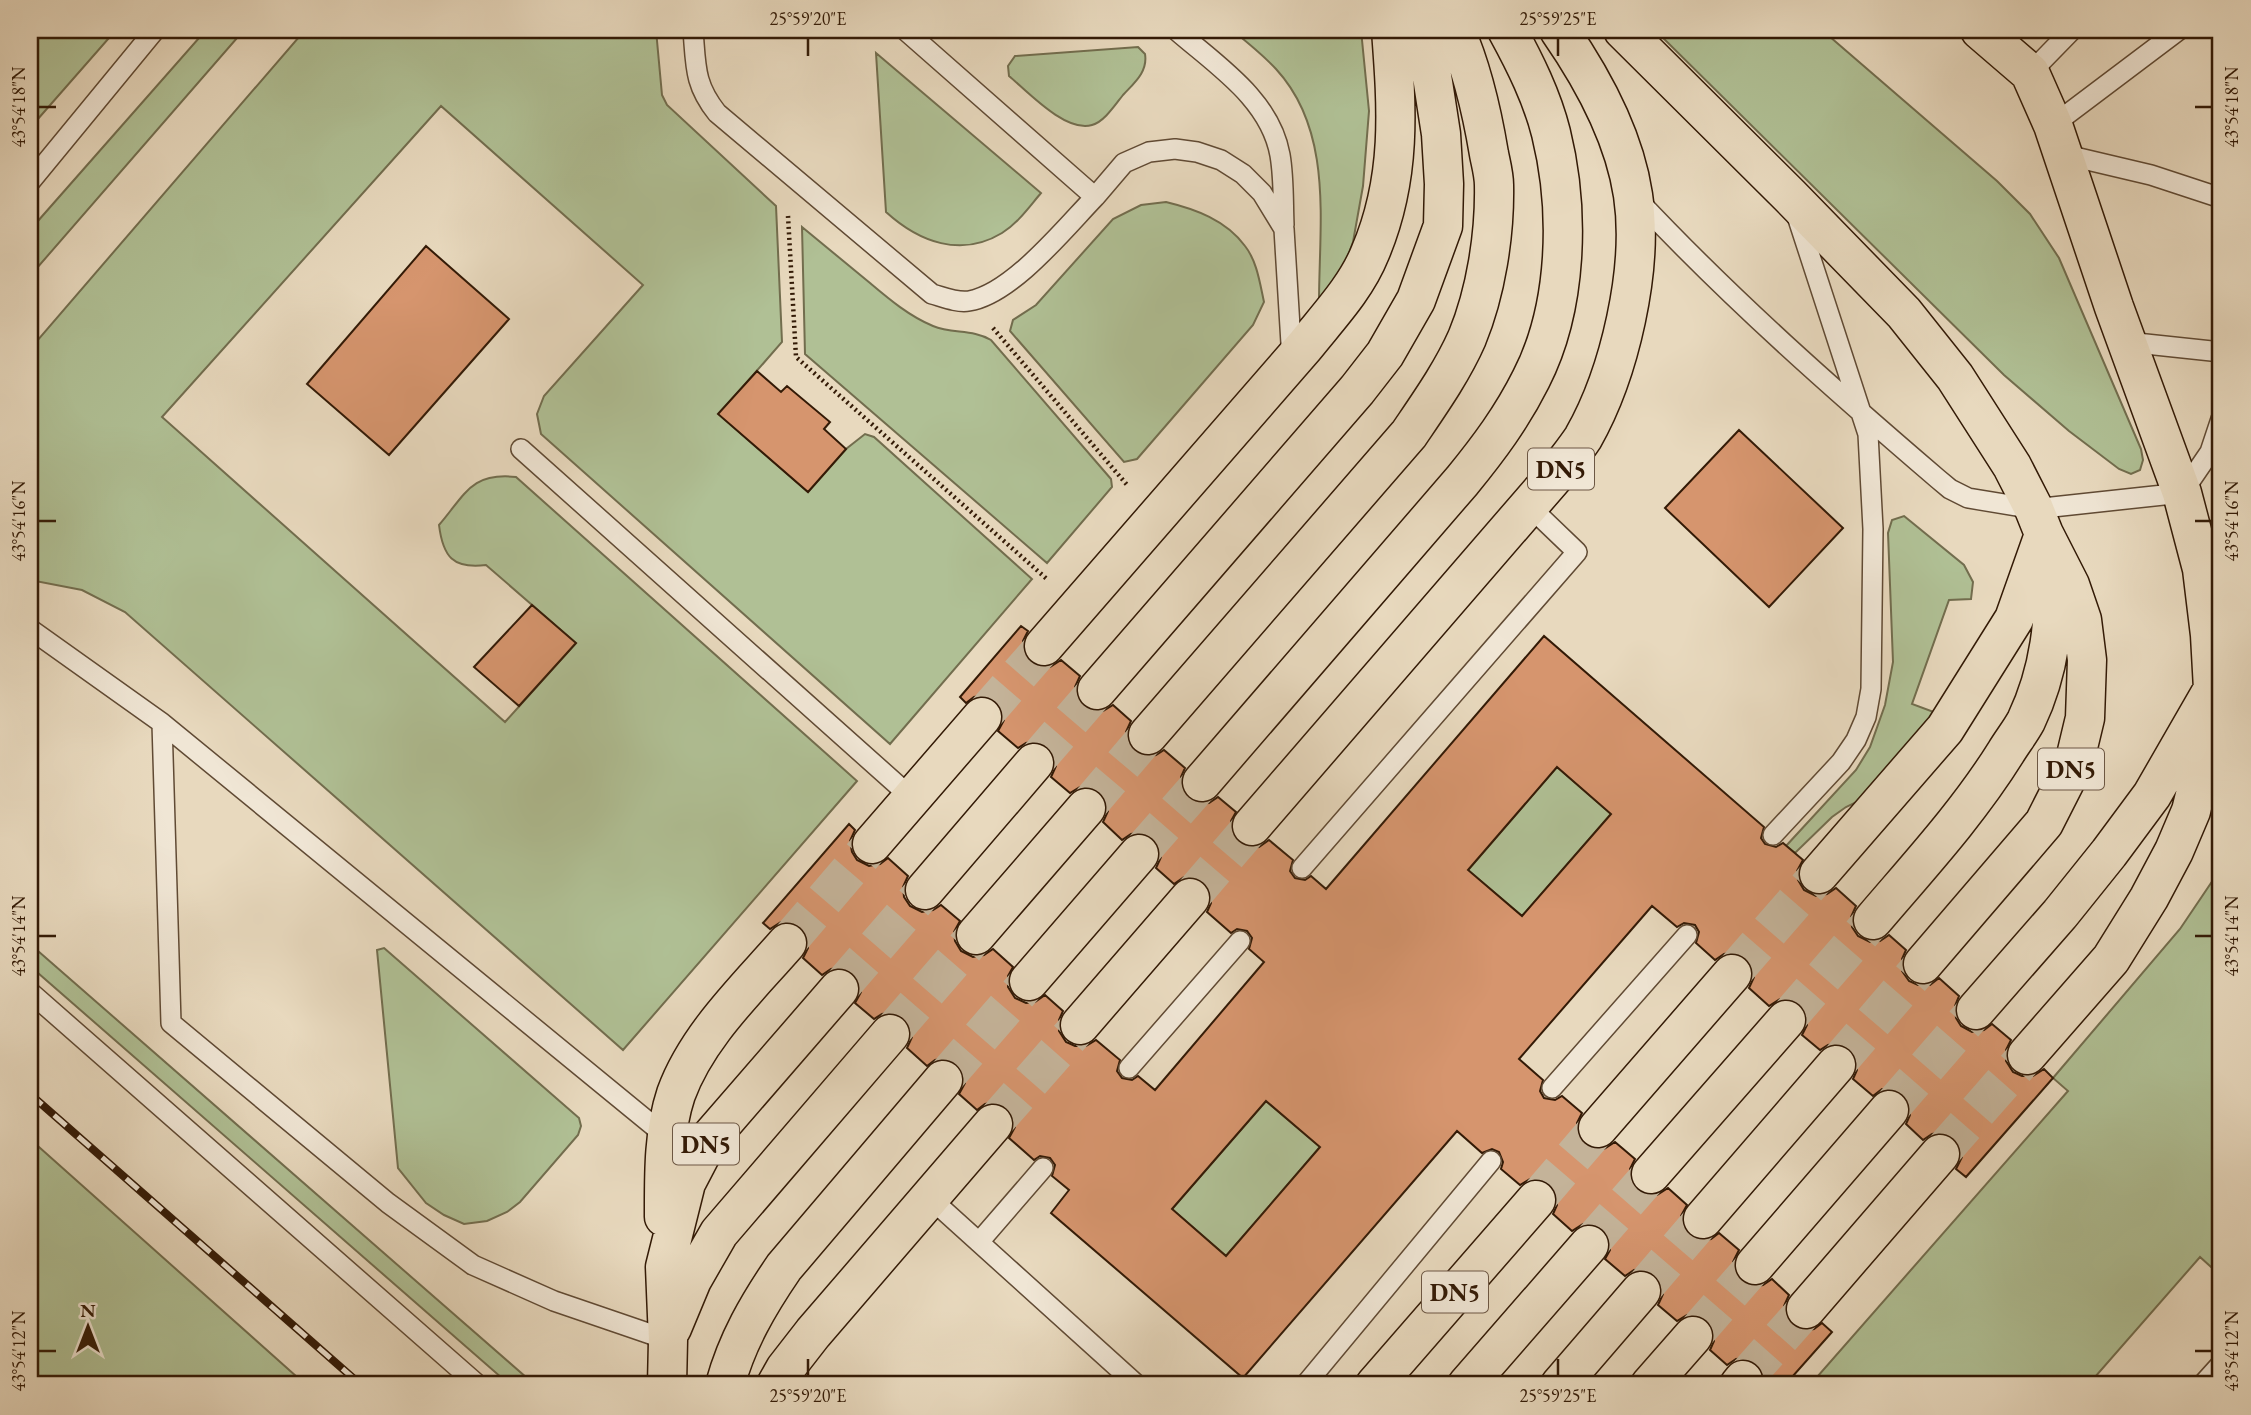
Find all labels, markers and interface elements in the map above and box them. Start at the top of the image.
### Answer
text: 25°59'20"E [770,7,846,30]
text: 25°59'25"E [1520,7,1596,30]
text: 43°54'18"N [7,66,30,147]
text: 43°54'18"N [2220,66,2243,147]
road number: DN5 [1528,448,1594,490]
text: 43°54'16"N [7,480,30,561]
text: 43°54'16"N [2220,480,2243,561]
road number: DN5 [2038,748,2104,790]
text: 43°54'14"N [7,895,30,976]
text: 43°54'14"N [2220,895,2243,976]
road number: DN5 [673,1124,739,1164]
road number: DN5 [1422,1272,1488,1312]
north arrow [52,1292,122,1362]
text: N [80,1298,96,1323]
text: 43°54'12"N [7,1310,30,1391]
text: 43°54'12"N [2220,1310,2243,1391]
text: 25°59'20"E [770,1384,846,1407]
text: 25°59'25"E [1520,1384,1596,1407]

